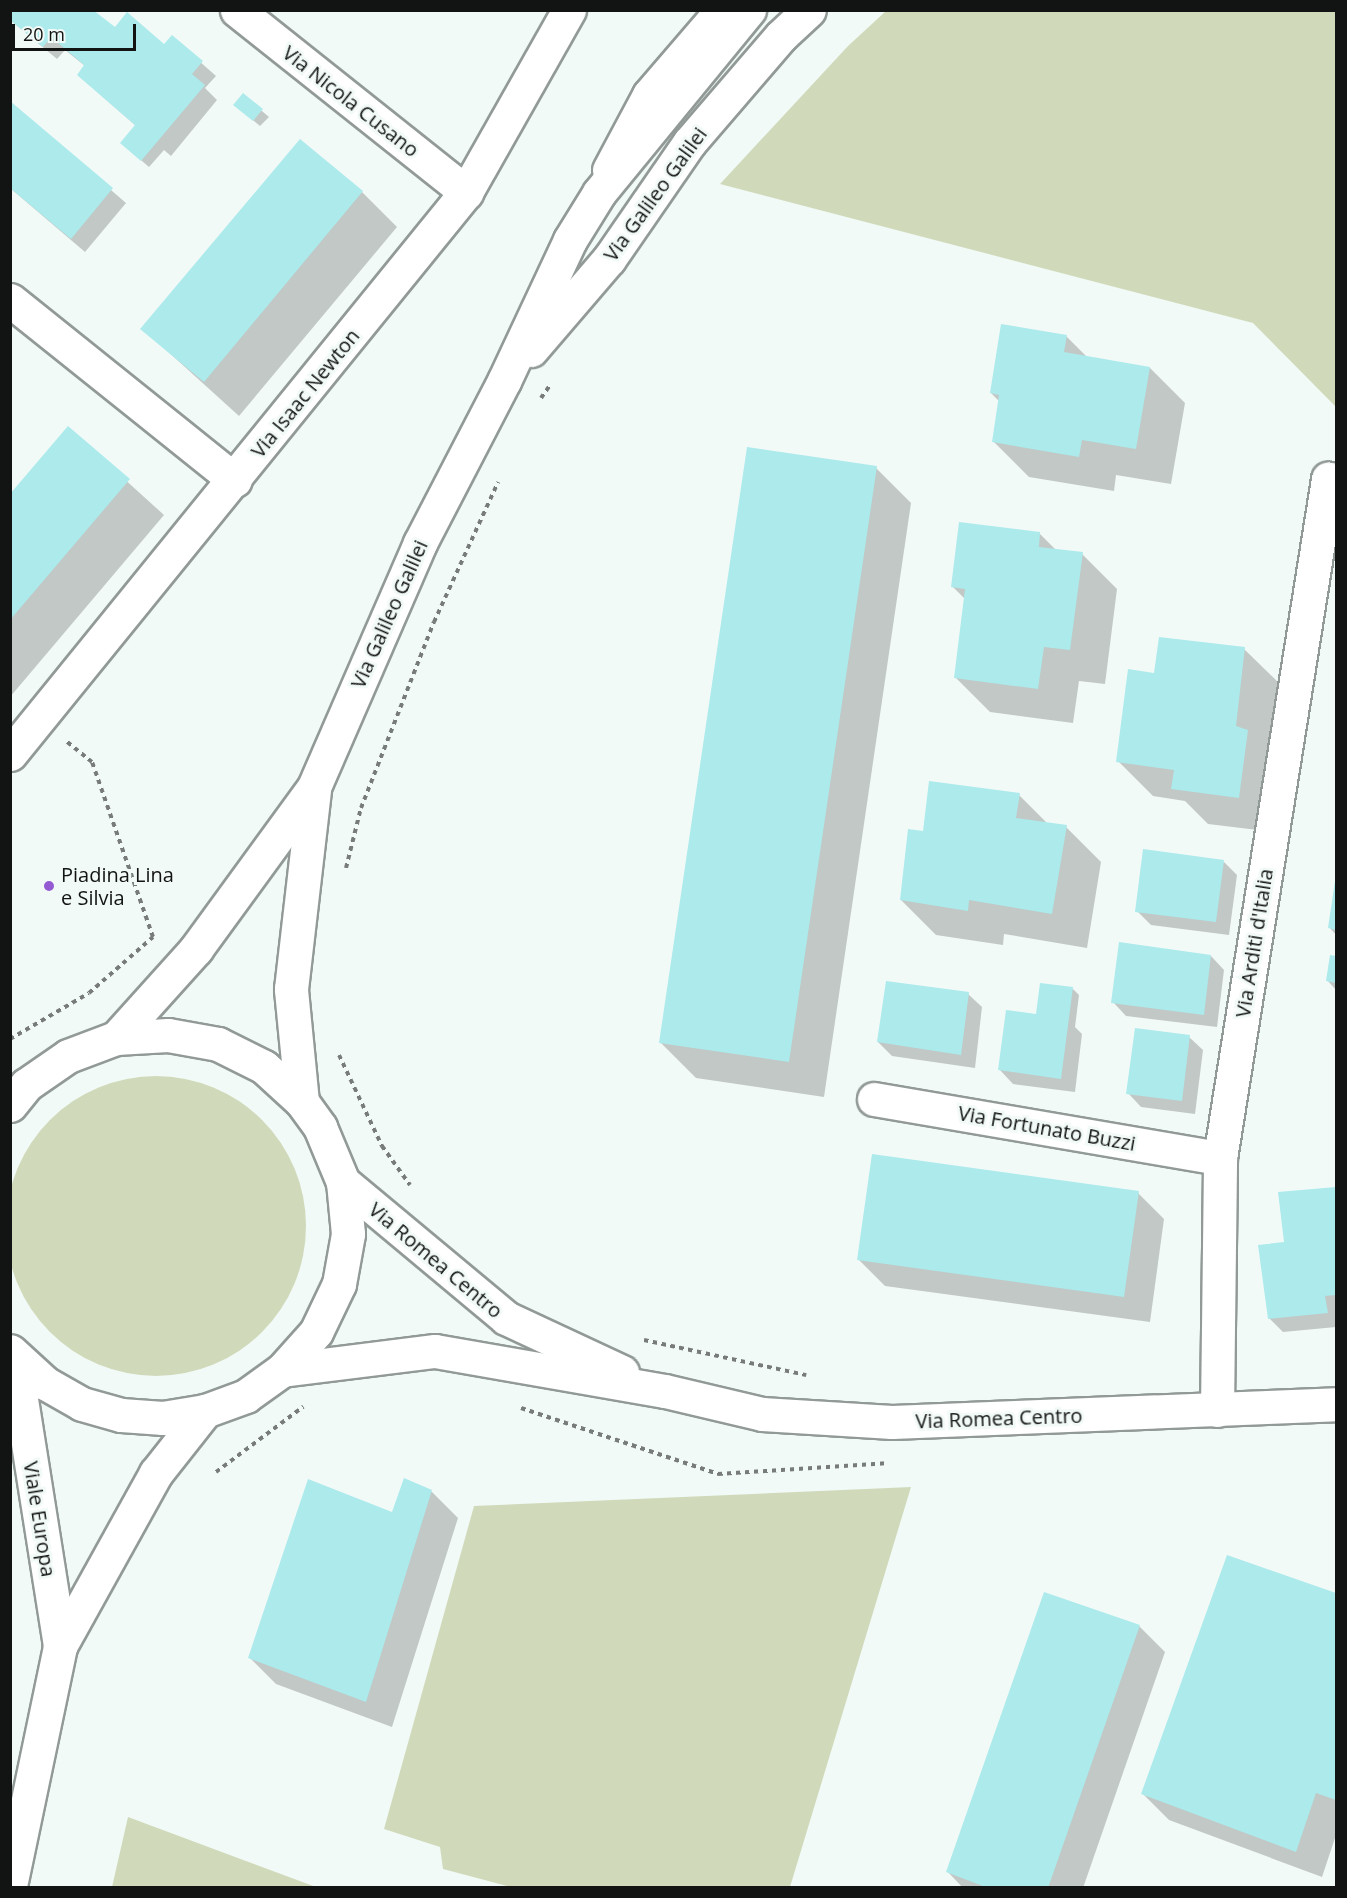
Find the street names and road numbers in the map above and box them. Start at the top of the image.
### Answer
street label: Via Nicola Cusano [278,40,424,162]
street label: Via Galileo Galilei [598,122,712,266]
street label: Via Isaac Newton [246,324,364,462]
street label: Via Galileo Galilei [346,536,432,692]
street label: Via Arditi d'Italia [1230,867,1278,1019]
street label: Via Fortunato Buzzi [956,1101,1138,1155]
street label: Via Romea Centro [364,1197,508,1323]
street label: Via Romea Centro [915,1403,1083,1433]
street label: Viale Europa [19,1460,61,1578]

